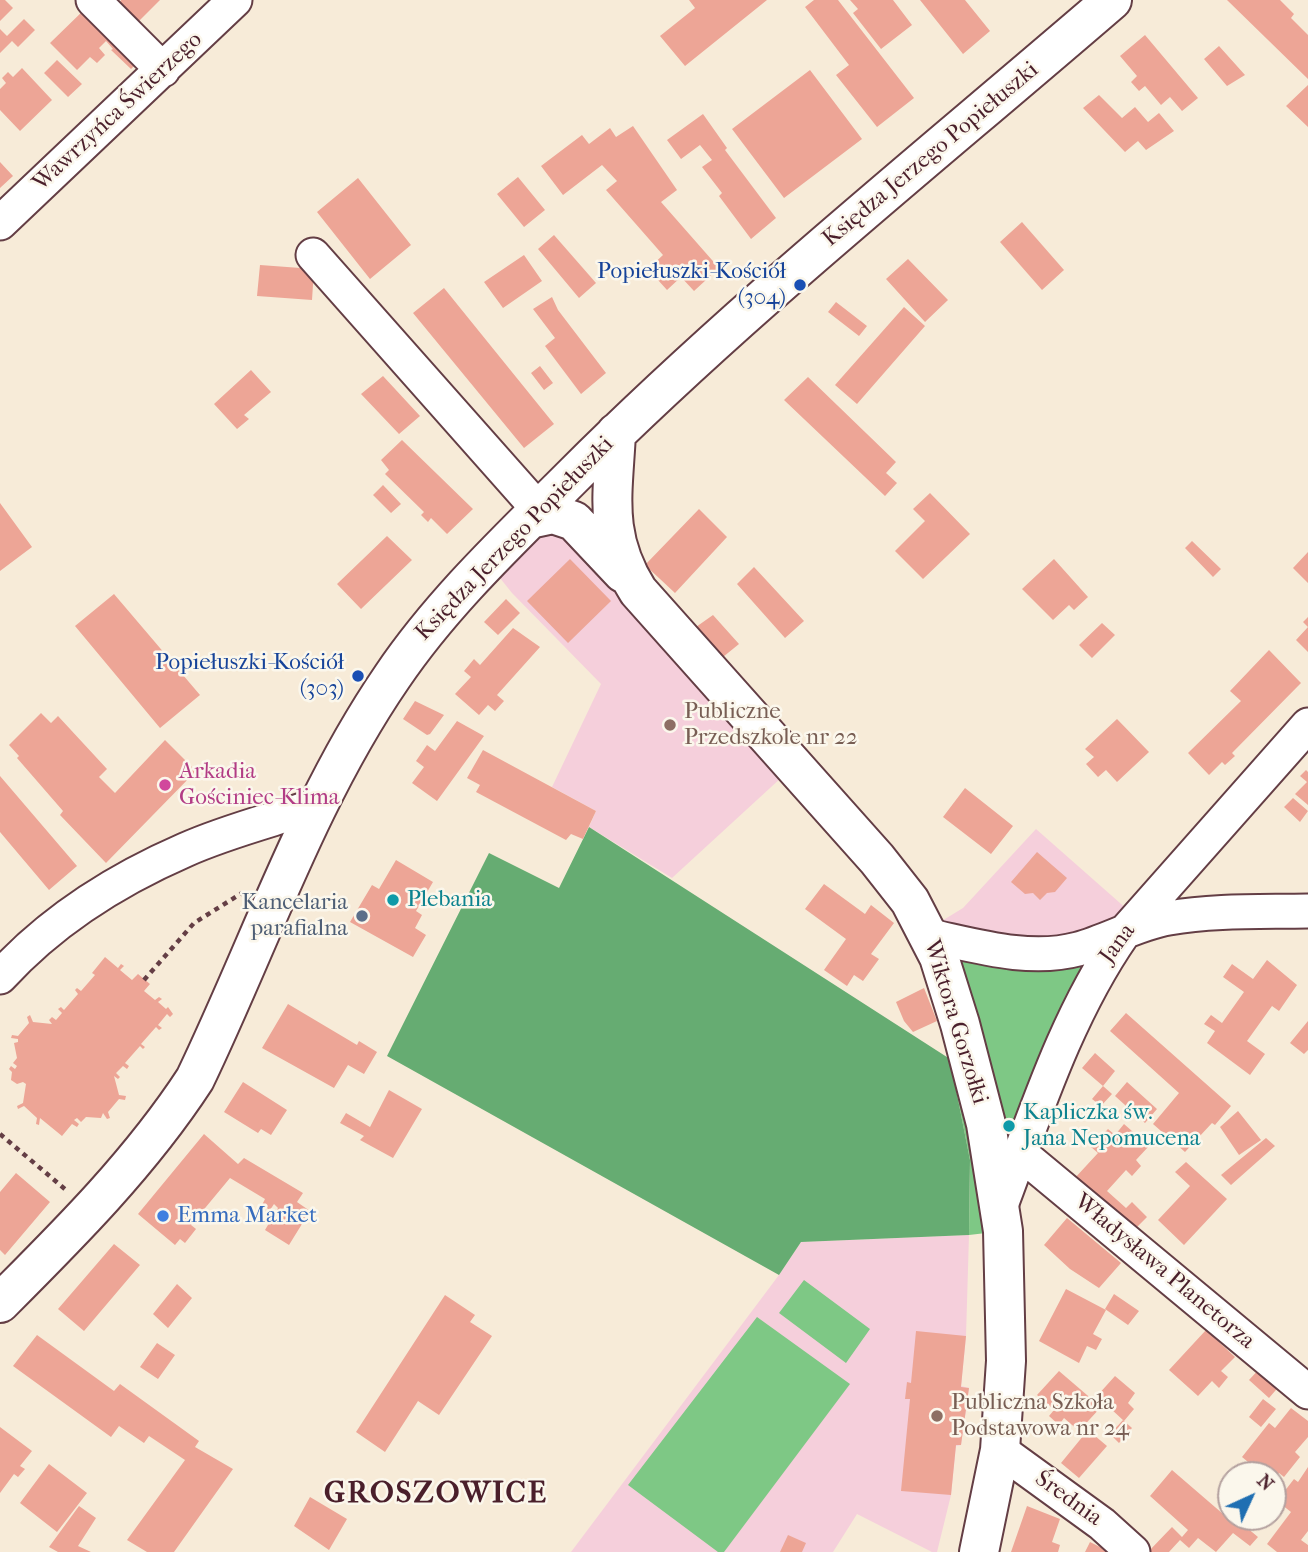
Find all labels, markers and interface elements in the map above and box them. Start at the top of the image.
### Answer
street label: Wawrzyńca Świerzego [28,26,208,198]
street label: Księdza Jerzego Popiełuszki [818,57,1044,253]
place label: Popiełuszki-Kościół (304) [597,258,786,312]
marker: Popiełuszki-Kościół (304) [792,277,808,293]
street label: Księdza Jerzego Popiełuszki [410,431,620,647]
place label: Popiełuszki-Kościół (303) [155,649,344,703]
marker: Popiełuszki-Kościół (303) [350,668,366,684]
place label: Publiczne Przedszkole nr 22 [684,698,858,752]
marker: Publiczne Przedszkole nr 22 [662,717,678,733]
place label: Arkadia Gościniec-Klima [179,758,339,812]
marker: Arkadia Gościniec-Klima [157,777,173,793]
place label: Plebania [407,886,492,914]
place label: Kancelaria parafialna [242,889,348,943]
marker: Plebania [385,892,401,908]
marker: Kancelaria parafialna [354,908,370,924]
street label: Jana [1094,919,1142,969]
street label: Wiktora Gorzołki [917,937,993,1107]
place label: Kapliczka św. Jana Nepomucena [1023,1099,1200,1153]
marker: Kapliczka św. Jana Nepomucena [1001,1118,1017,1134]
street label: Władysława Planetorza [1068,1188,1260,1356]
place label: Emma Market [177,1202,317,1230]
marker: Emma Market [155,1208,171,1224]
place label: Publiczna Szkoła Podstawowa nr 24 [951,1389,1129,1443]
marker: Publiczna Szkoła Podstawowa nr 24 [929,1408,945,1424]
north arrow [1217,1461,1287,1531]
street label: Średnia [1029,1465,1107,1533]
text: N [1253,1470,1278,1495]
district label: GROSZOWICE [325,1477,547,1513]

